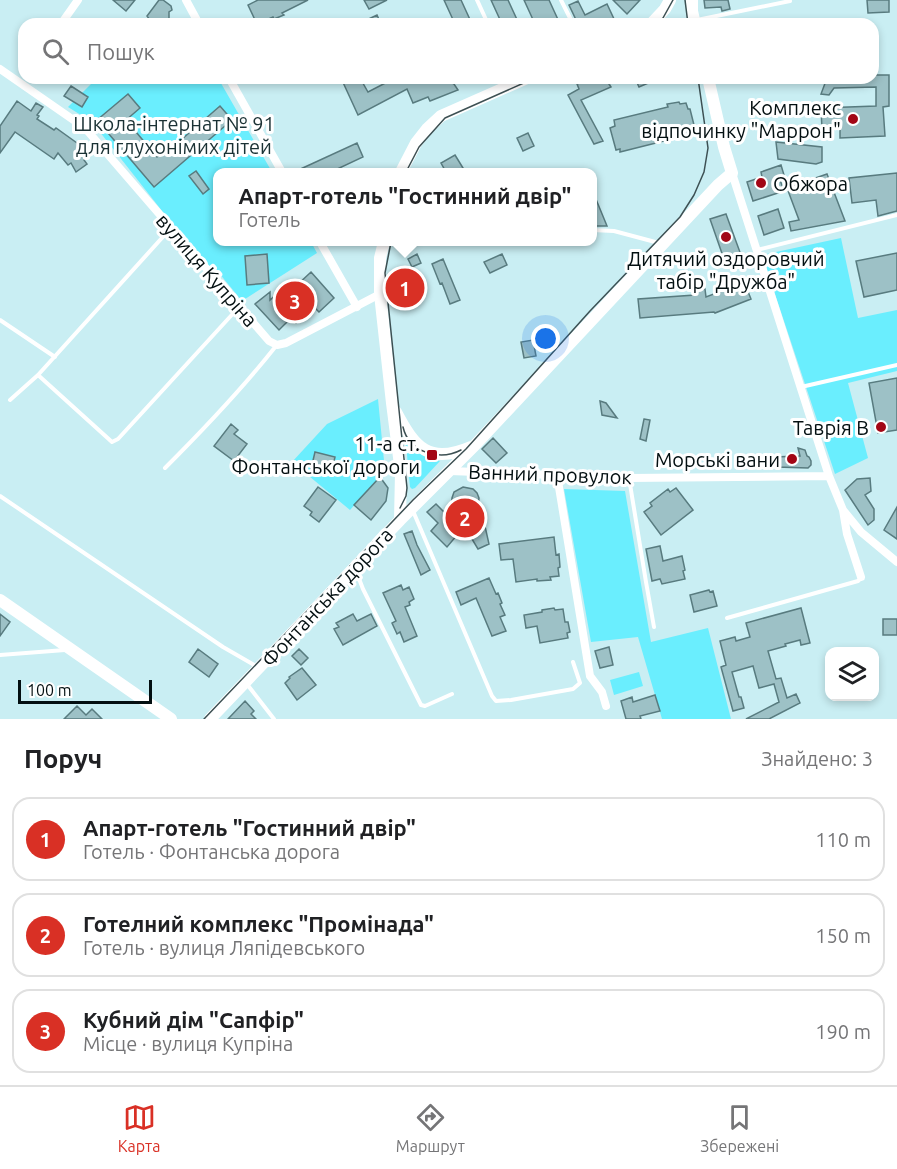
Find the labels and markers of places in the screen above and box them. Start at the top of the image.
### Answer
place label: Комплекс відпочинку "Маррон" [641,96,841,142]
marker: Комплекс відпочинку "Маррон" [846,112,860,126]
place label: Обжора [773,172,848,195]
marker: Обжора [754,176,768,190]
marker: Дитячий оздоровчий табір "Дружба" [719,230,733,244]
place label: Дитячий оздоровчий табір "Дружба" [627,247,825,293]
pin: 1 [386,266,424,310]
pin: 3 [276,278,314,324]
place label: Таврія В [793,416,869,439]
marker: Таврія В [874,420,888,434]
place label: 11-а ст. Фонтанської дороги [231,432,420,478]
marker: 11-а ст. Фонтанської дороги [425,448,439,462]
place label: Морські вани [655,448,780,471]
marker: Морські вани [785,452,799,466]
pin: 2 [446,496,484,540]

